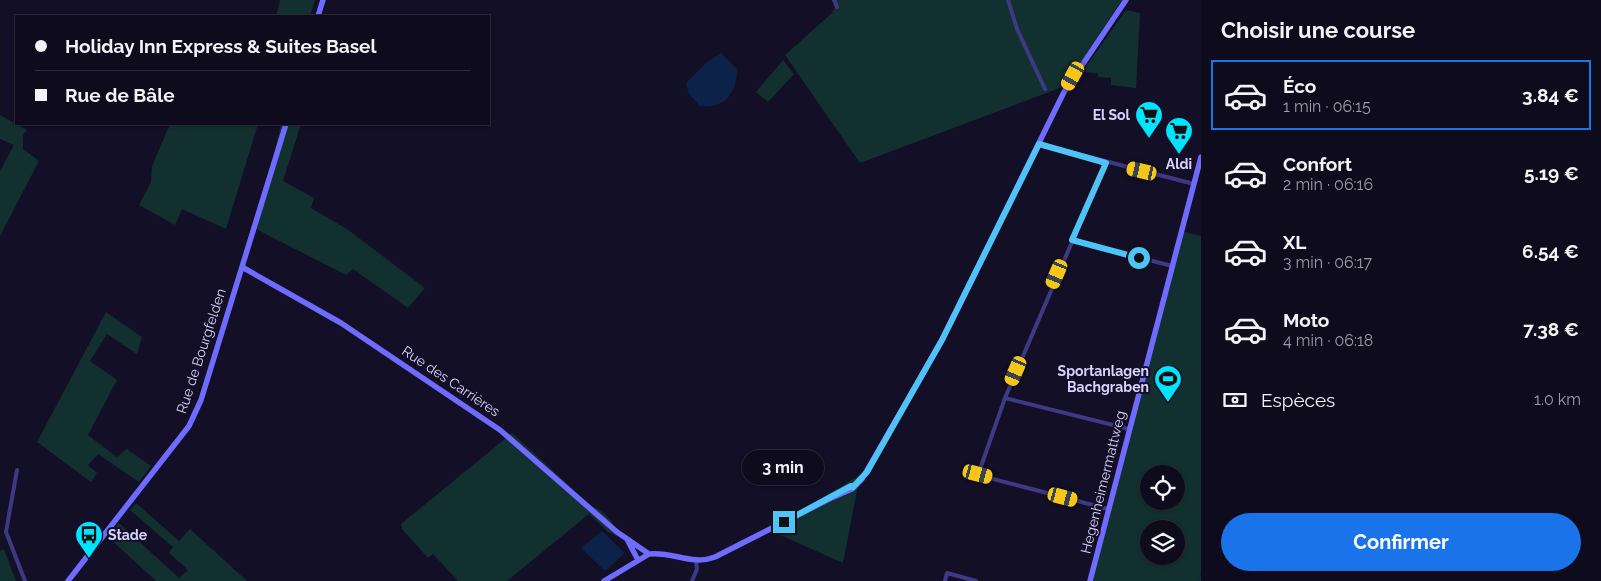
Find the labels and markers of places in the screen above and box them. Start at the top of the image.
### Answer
supermarket icon: El Sol [1134,100,1164,139]
place label: El Sol [1093,107,1131,123]
supermarket icon: Aldi [1164,116,1194,155]
place label: Aldi [1166,156,1192,172]
place label: Sportanlagen Bachgraben [1058,363,1149,395]
sports icon: Sportanlagen Bachgraben [1153,364,1183,403]
bus stop icon: Stade [74,520,104,559]
place label: Stade [108,527,148,543]

